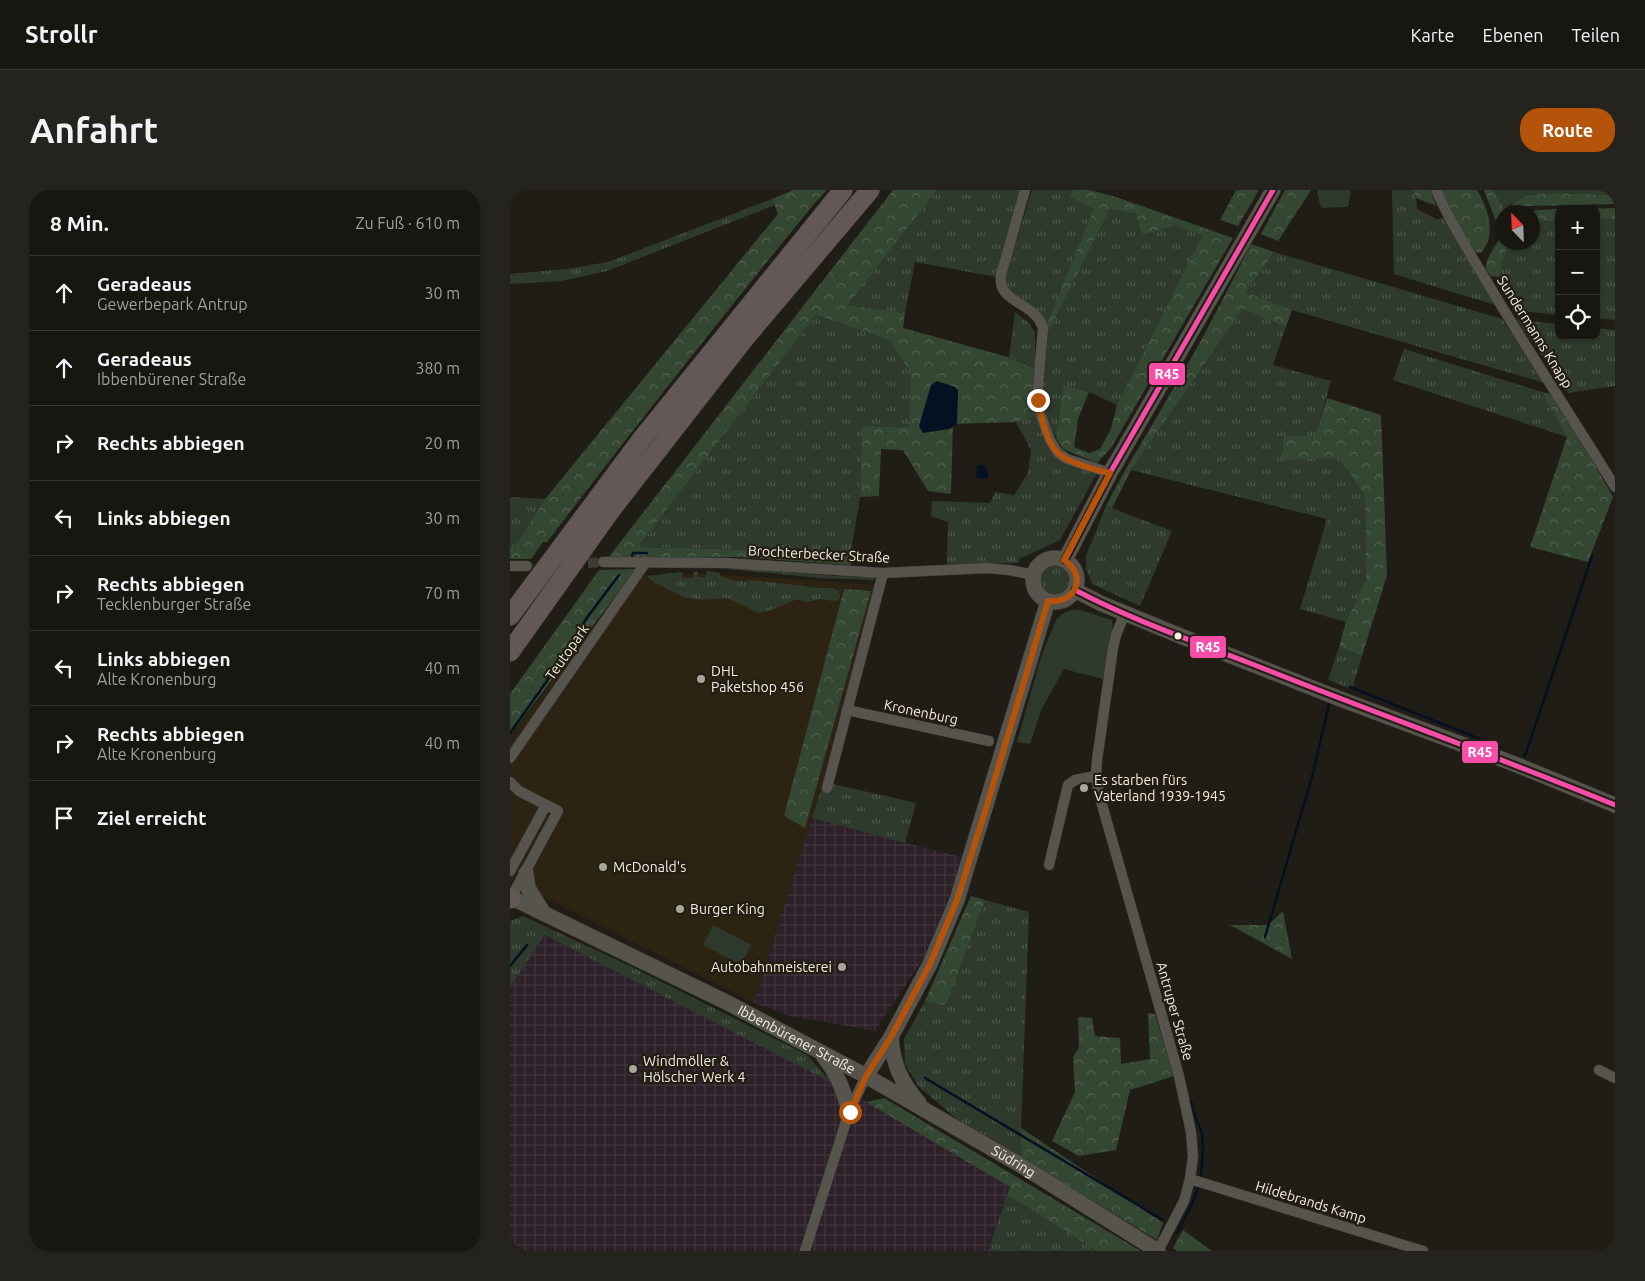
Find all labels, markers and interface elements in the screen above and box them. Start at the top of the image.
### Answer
text: Strollr [25,21,98,48]
text: Karte [1411,25,1455,45]
text: Ebenen [1483,25,1544,45]
text: Teilen [1572,25,1620,45]
button: Route [1520,108,1615,152]
text: Anfahrt [30,110,158,150]
north arrow [1495,205,1540,250]
map controls [1555,205,1600,340]
button: + [1555,205,1600,250]
text: 8 Min. [50,211,109,235]
text: Zu Fuß · 610 m [355,214,460,232]
button: − [1555,250,1600,295]
text: Geradeaus [97,273,192,295]
street label: Sundermanns Knapp [1494,273,1576,391]
icon: ahead [50,279,78,307]
text: 30 m [424,284,460,302]
text: Gewerbepark Antrup [97,295,248,313]
button: locate [1555,295,1600,340]
text: Geradeaus [97,348,192,370]
icon: ahead [50,354,78,382]
text: 380 m [415,359,460,377]
line badge: R45 [1148,362,1186,386]
text: R45 [1155,366,1180,382]
text: Ibbenbürener Straße [97,370,246,388]
route end [1027,389,1050,412]
icon: right [50,429,78,457]
text: Rechts abbiegen [97,432,245,454]
text: 20 m [424,434,460,452]
icon: left [50,504,78,532]
text: Links abbiegen [97,507,231,529]
text: 30 m [424,509,460,527]
street label: Brochterbecker Straße [747,542,891,566]
text: Rechts abbiegen [97,573,245,595]
icon: right [50,579,78,607]
text: 70 m [424,584,460,602]
text: Tecklenburger Straße [97,595,251,613]
street label: Teutopark [542,621,592,683]
unlabelled marker [1173,631,1183,641]
line badge: R45 [1189,635,1227,659]
text: R45 [1196,639,1221,655]
text: Links abbiegen [97,648,231,670]
icon: left [50,654,78,682]
text: 40 m [424,659,460,677]
place label: DHL Paketshop 456 [711,663,804,695]
text: Alte Kronenburg [97,670,216,688]
marker: DHL Paketshop 456 [695,673,707,685]
street label: Kronenburg [883,696,959,728]
text: Rechts abbiegen [97,723,245,745]
icon: right [50,729,78,757]
text: 40 m [424,734,460,752]
line badge: R45 [1461,740,1499,764]
text: R45 [1468,744,1493,760]
text: Alte Kronenburg [97,745,216,763]
place label: Es starben fürs Vaterland 1939-1945 [1094,772,1226,804]
marker: Es starben fürs Vaterland 1939-1945 [1078,782,1090,794]
icon: arrive [50,804,78,832]
text: Ziel erreicht [97,807,206,829]
place label: McDonald's [613,859,686,875]
marker: McDonald's [597,861,609,873]
place label: Burger King [690,901,765,917]
marker: Burger King [674,903,686,915]
place label: Autobahnmeisterei [711,959,832,975]
street label: Antruper Straße [1153,960,1197,1062]
marker: Autobahnmeisterei [836,961,848,973]
street label: Ibbenbürener Straße [735,1002,858,1077]
place label: Windmöller & Hölscher Werk 4 [643,1053,745,1085]
marker: Windmöller & Hölscher Werk 4 [627,1063,639,1075]
route start [839,1101,862,1124]
street label: Südring [989,1142,1039,1181]
street label: Hildebrands Kamp [1254,1178,1368,1226]

